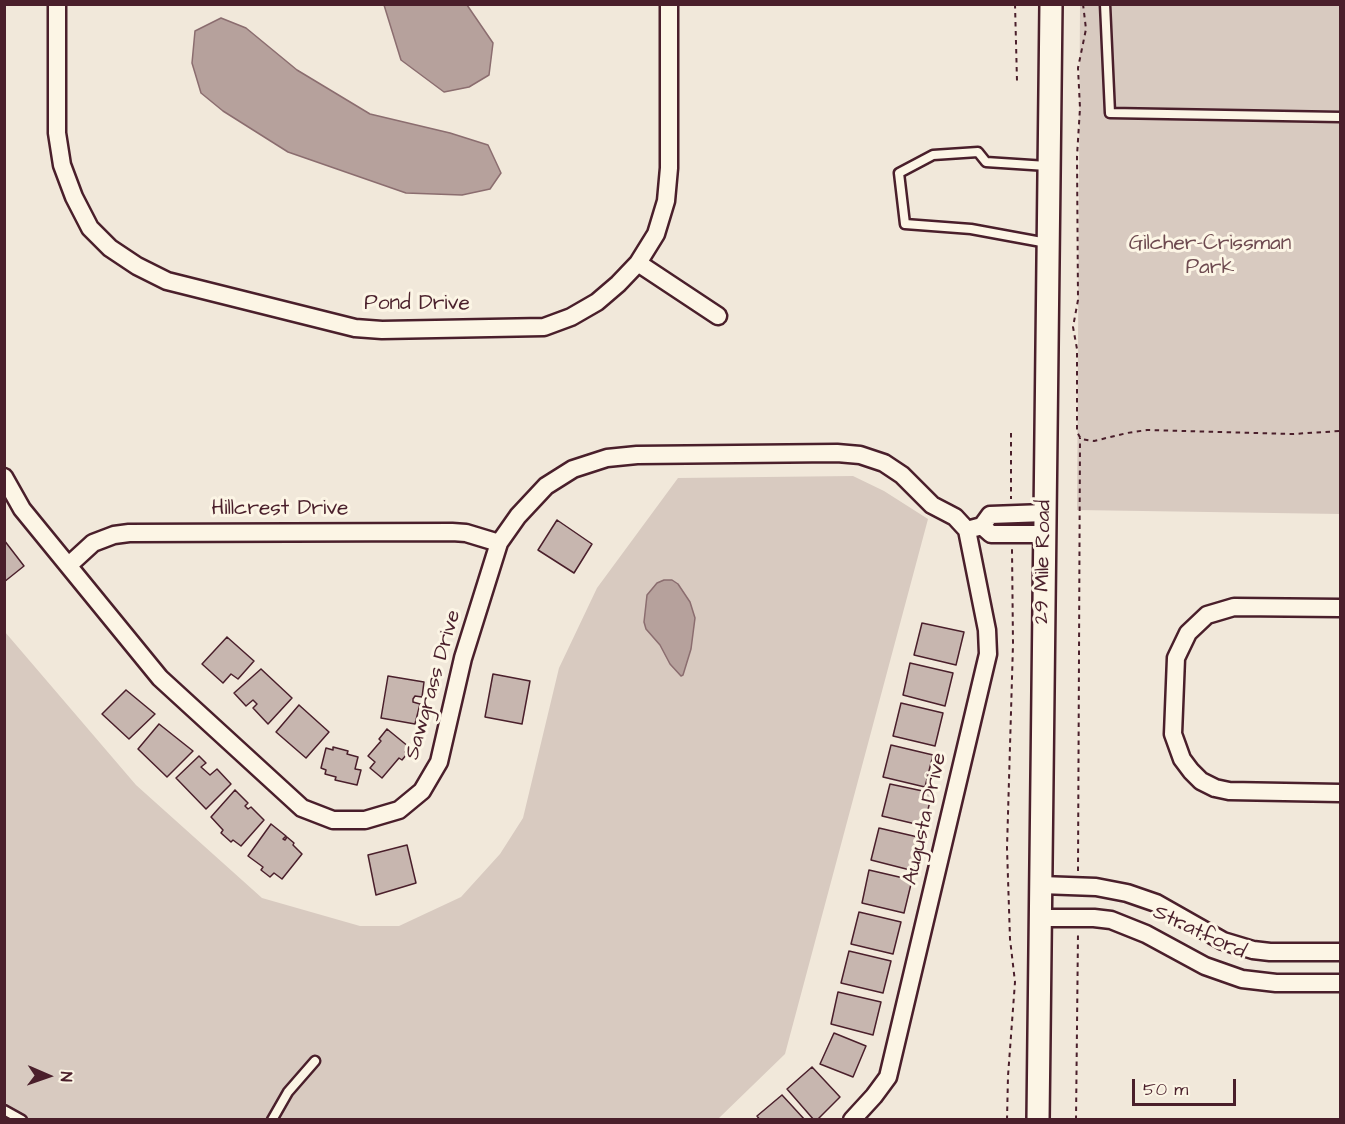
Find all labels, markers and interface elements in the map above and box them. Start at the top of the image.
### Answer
park label: Gilcher-Crissman Park [1129,232,1291,282]
street label: Pond Drive [364,292,470,318]
street label: Hillcrest Drive [212,497,348,523]
street label: 29 Mile Road [1030,500,1058,624]
street label: Sawgrass Drive [401,607,467,763]
street label: Augusta Drive [899,751,953,887]
street label: Stratford [1149,901,1249,965]
north arrow [18,1046,78,1106]
scale bar [1135,1067,1238,1105]
text: N [55,1071,77,1082]
text: 50 m [1143,1077,1188,1102]

